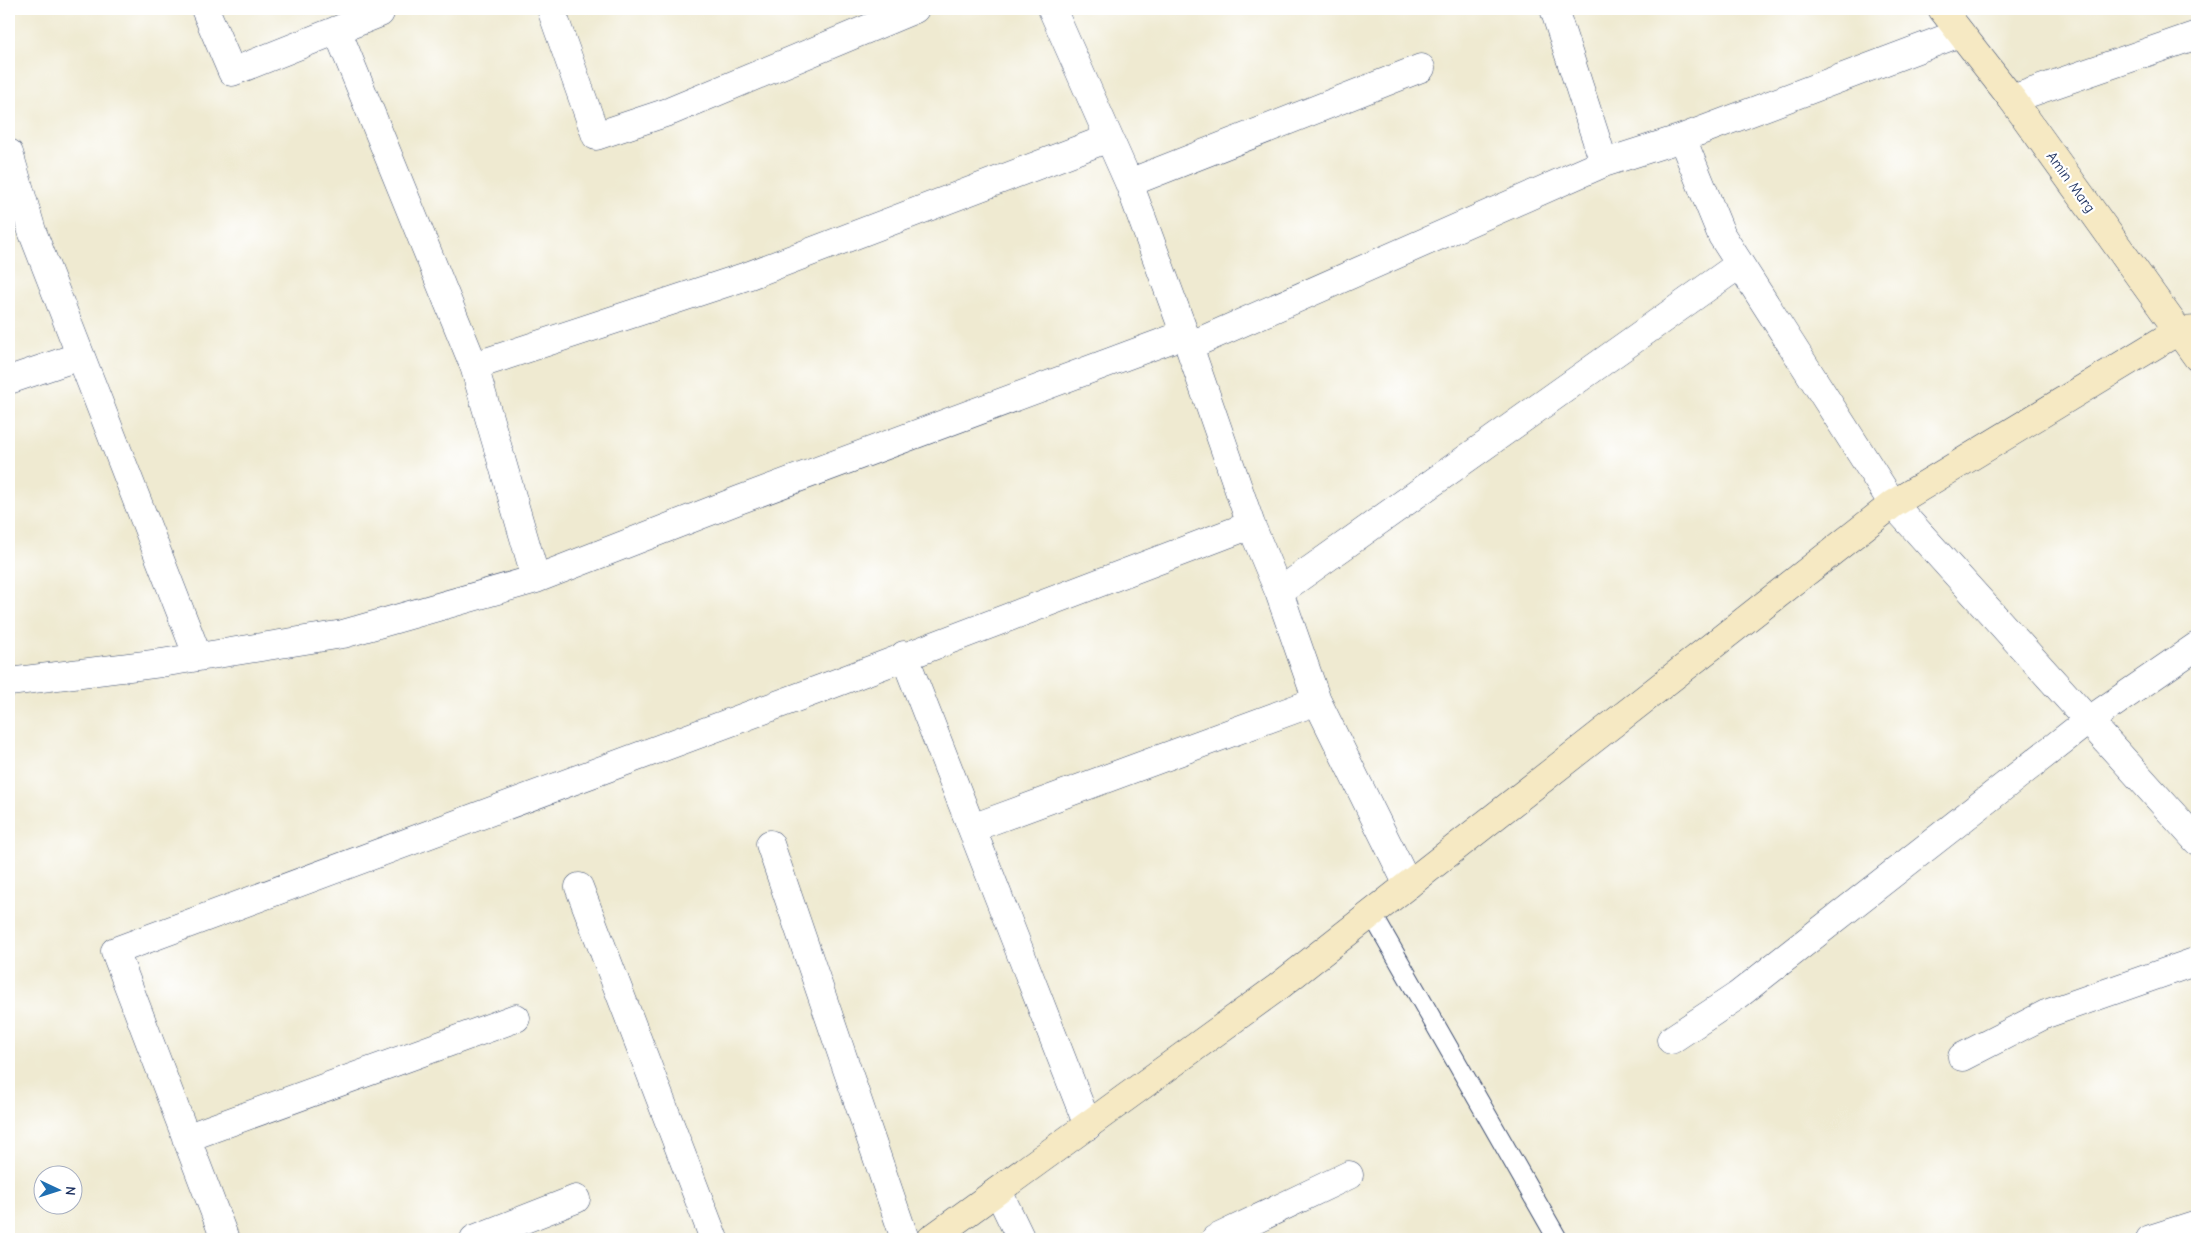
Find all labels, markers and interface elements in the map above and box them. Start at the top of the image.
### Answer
street label: Amin Marg [2043,148,2099,216]
north arrow [32,1166,82,1216]
text: N [62,1186,79,1196]

